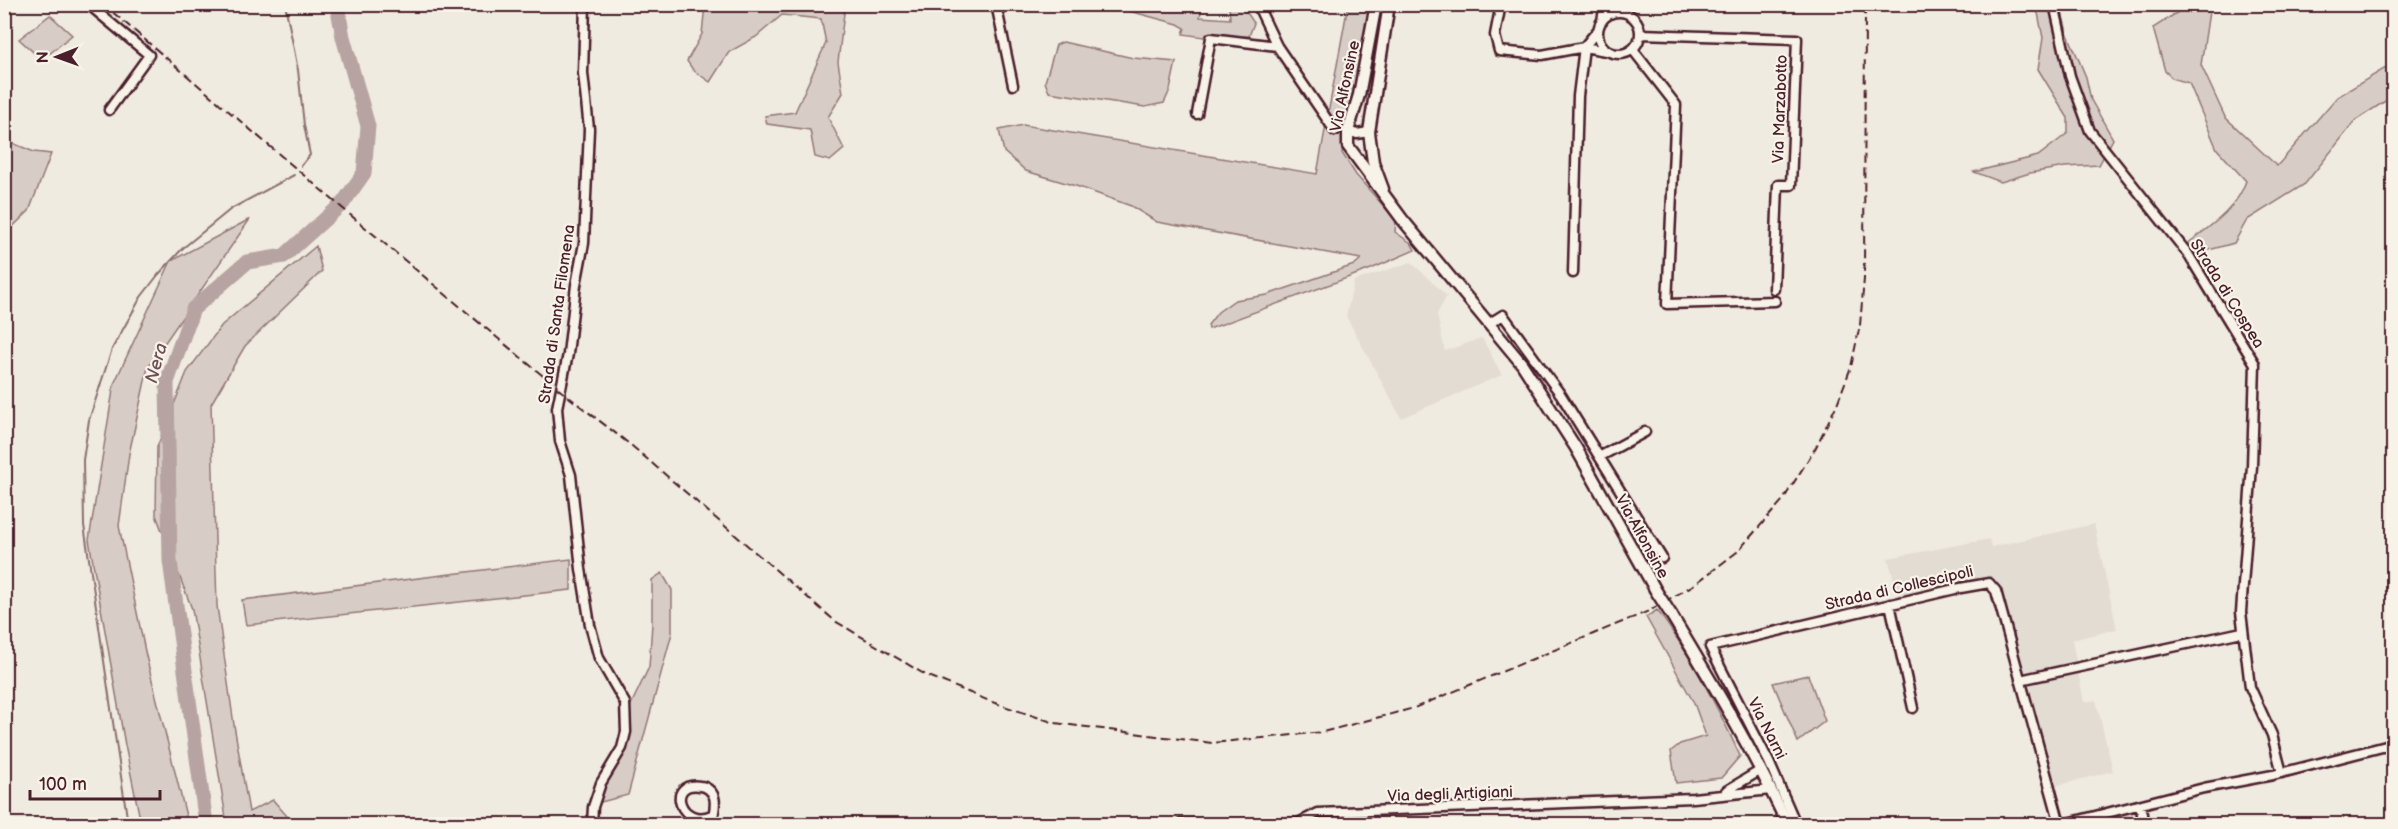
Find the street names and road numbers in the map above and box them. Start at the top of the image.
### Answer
street label: Via Alfonsine [1327,38,1365,134]
street label: Via Marzabotto [1769,54,1792,164]
street label: Strada di Santa Filomena [535,223,579,405]
street label: Strada di Cospea [2186,236,2268,352]
street label: Via Alfonsine [1611,491,1673,582]
street label: Strada di Collescipoli [1823,562,1975,615]
street label: Via Narni [1743,695,1790,763]
street label: Via degli Artigiani [1387,783,1513,806]

